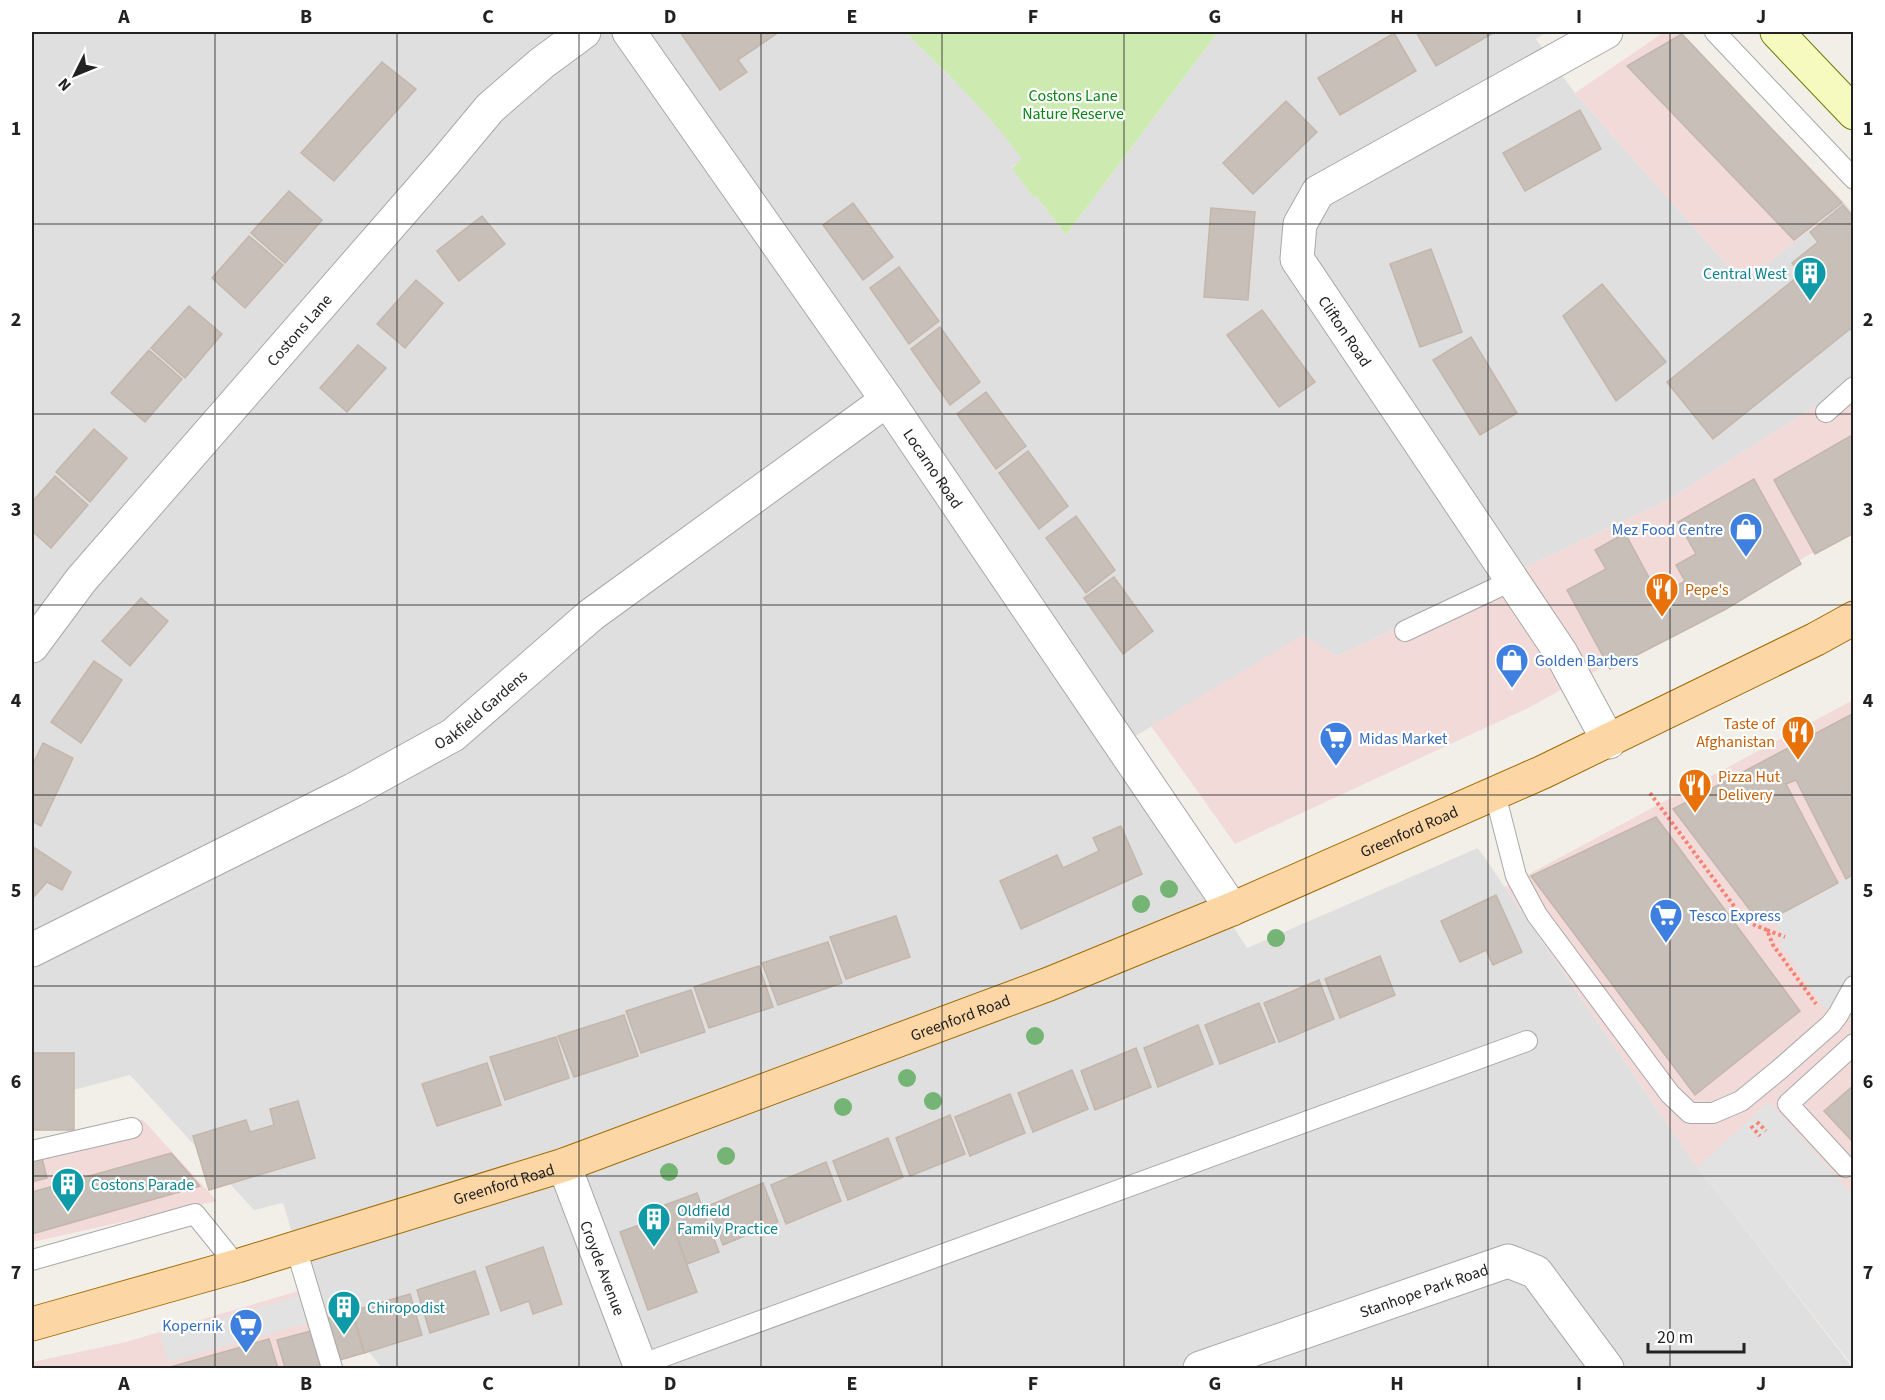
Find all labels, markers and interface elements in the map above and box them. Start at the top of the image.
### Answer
text: A [117,3,130,31]
text: B [300,3,312,31]
text: C [482,3,494,31]
text: D [664,3,676,31]
text: E [847,3,857,31]
text: F [1028,3,1038,31]
text: G [1209,3,1221,31]
text: H [1390,3,1404,31]
text: I [1576,3,1582,31]
text: J [1756,3,1766,31]
north arrow [45,45,105,105]
text: N [53,73,76,96]
park label: Costons Lane Nature Reserve [1022,85,1124,125]
text: 1 [11,115,21,143]
text: 1 [1863,115,1873,143]
building icon: Central West [1792,255,1828,302]
place label: Central West [1703,263,1788,285]
street label: Costons Lane [262,289,337,371]
street label: Clifton Road [1313,292,1376,372]
text: 2 [11,306,21,334]
text: 2 [1863,306,1873,334]
street label: Locarno Road [898,425,967,513]
text: 3 [11,496,21,524]
text: 3 [1863,496,1873,524]
shop icon: Mez Food Centre [1728,511,1764,558]
place label: Mez Food Centre [1612,519,1723,541]
restaurant icon: Pepe's [1644,571,1680,618]
place label: Pepe's [1685,579,1729,601]
shop icon: Golden Barbers [1494,642,1530,689]
place label: Golden Barbers [1535,650,1639,672]
street label: Oakfield Gardens [430,665,533,755]
text: 4 [11,687,22,715]
text: 4 [1863,687,1874,715]
place label: Taste of Afghanistan [1696,713,1776,753]
restaurant icon: Taste of Afghanistan [1780,714,1816,761]
supermarket icon: Midas Market [1318,720,1354,767]
place label: Midas Market [1359,728,1448,750]
place label: Pizza Hut Delivery [1718,766,1781,806]
restaurant icon: Pizza Hut Delivery [1677,767,1713,814]
street label: Greenford Road [1357,801,1462,863]
text: 5 [11,877,21,905]
text: 5 [1863,877,1873,905]
supermarket icon: Tesco Express [1648,897,1684,944]
place label: Tesco Express [1689,905,1781,927]
street label: Greenford Road [907,989,1013,1047]
text: 6 [11,1068,21,1096]
text: 6 [1863,1068,1873,1096]
street label: Greenford Road [450,1159,557,1211]
building icon: Costons Parade [50,1166,86,1213]
place label: Costons Parade [91,1174,194,1196]
place label: Oldfield Family Practice [677,1200,778,1240]
building icon: Oldfield Family Practice [636,1201,672,1248]
street label: Croyde Avenue [574,1218,630,1319]
text: 7 [11,1259,21,1287]
street label: Stanhope Park Road [1357,1259,1492,1324]
text: 7 [1863,1259,1873,1287]
building icon: Chiropodist [326,1289,362,1336]
place label: Chiropodist [367,1297,446,1319]
supermarket icon: Kopernik [228,1307,264,1354]
place label: Kopernik [162,1315,223,1337]
scale bar [1648,1316,1744,1354]
text: 20 m [1657,1325,1693,1350]
text: A [117,1370,130,1398]
text: B [300,1370,312,1398]
text: C [482,1370,494,1398]
text: D [664,1370,676,1398]
text: E [847,1370,857,1398]
text: F [1028,1370,1038,1398]
text: G [1209,1370,1221,1398]
text: H [1390,1370,1404,1398]
text: I [1576,1370,1582,1398]
text: J [1756,1370,1766,1398]

